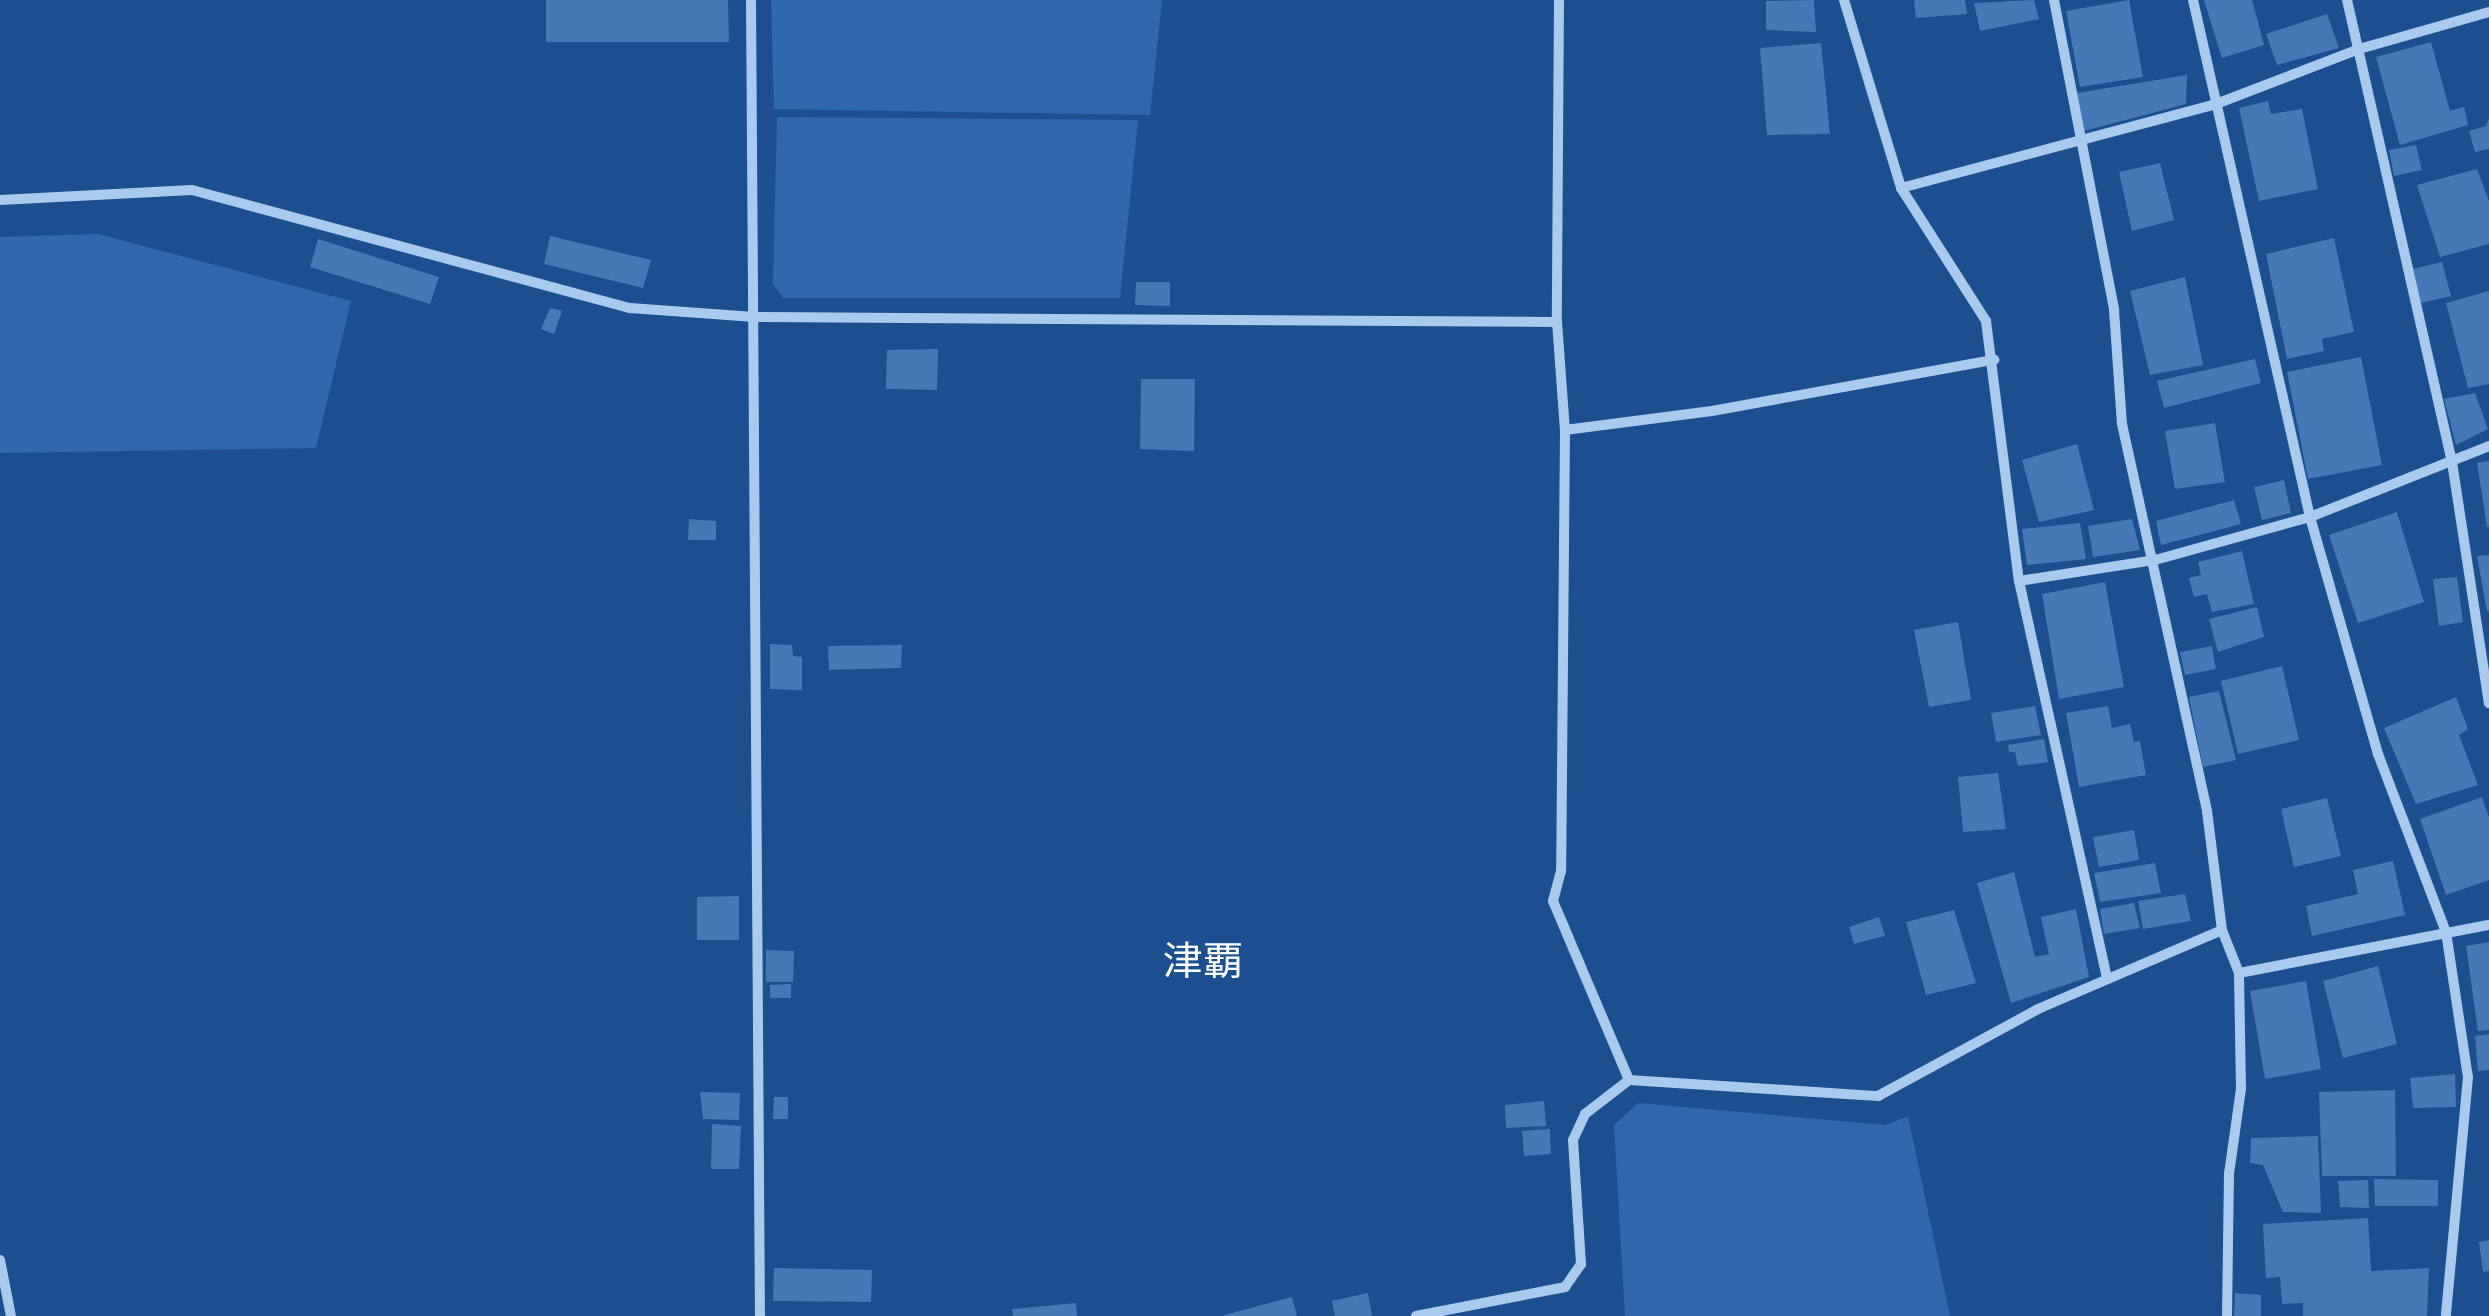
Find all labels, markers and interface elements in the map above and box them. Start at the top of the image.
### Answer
district label: 津覇 [1163,937,1243,985]

